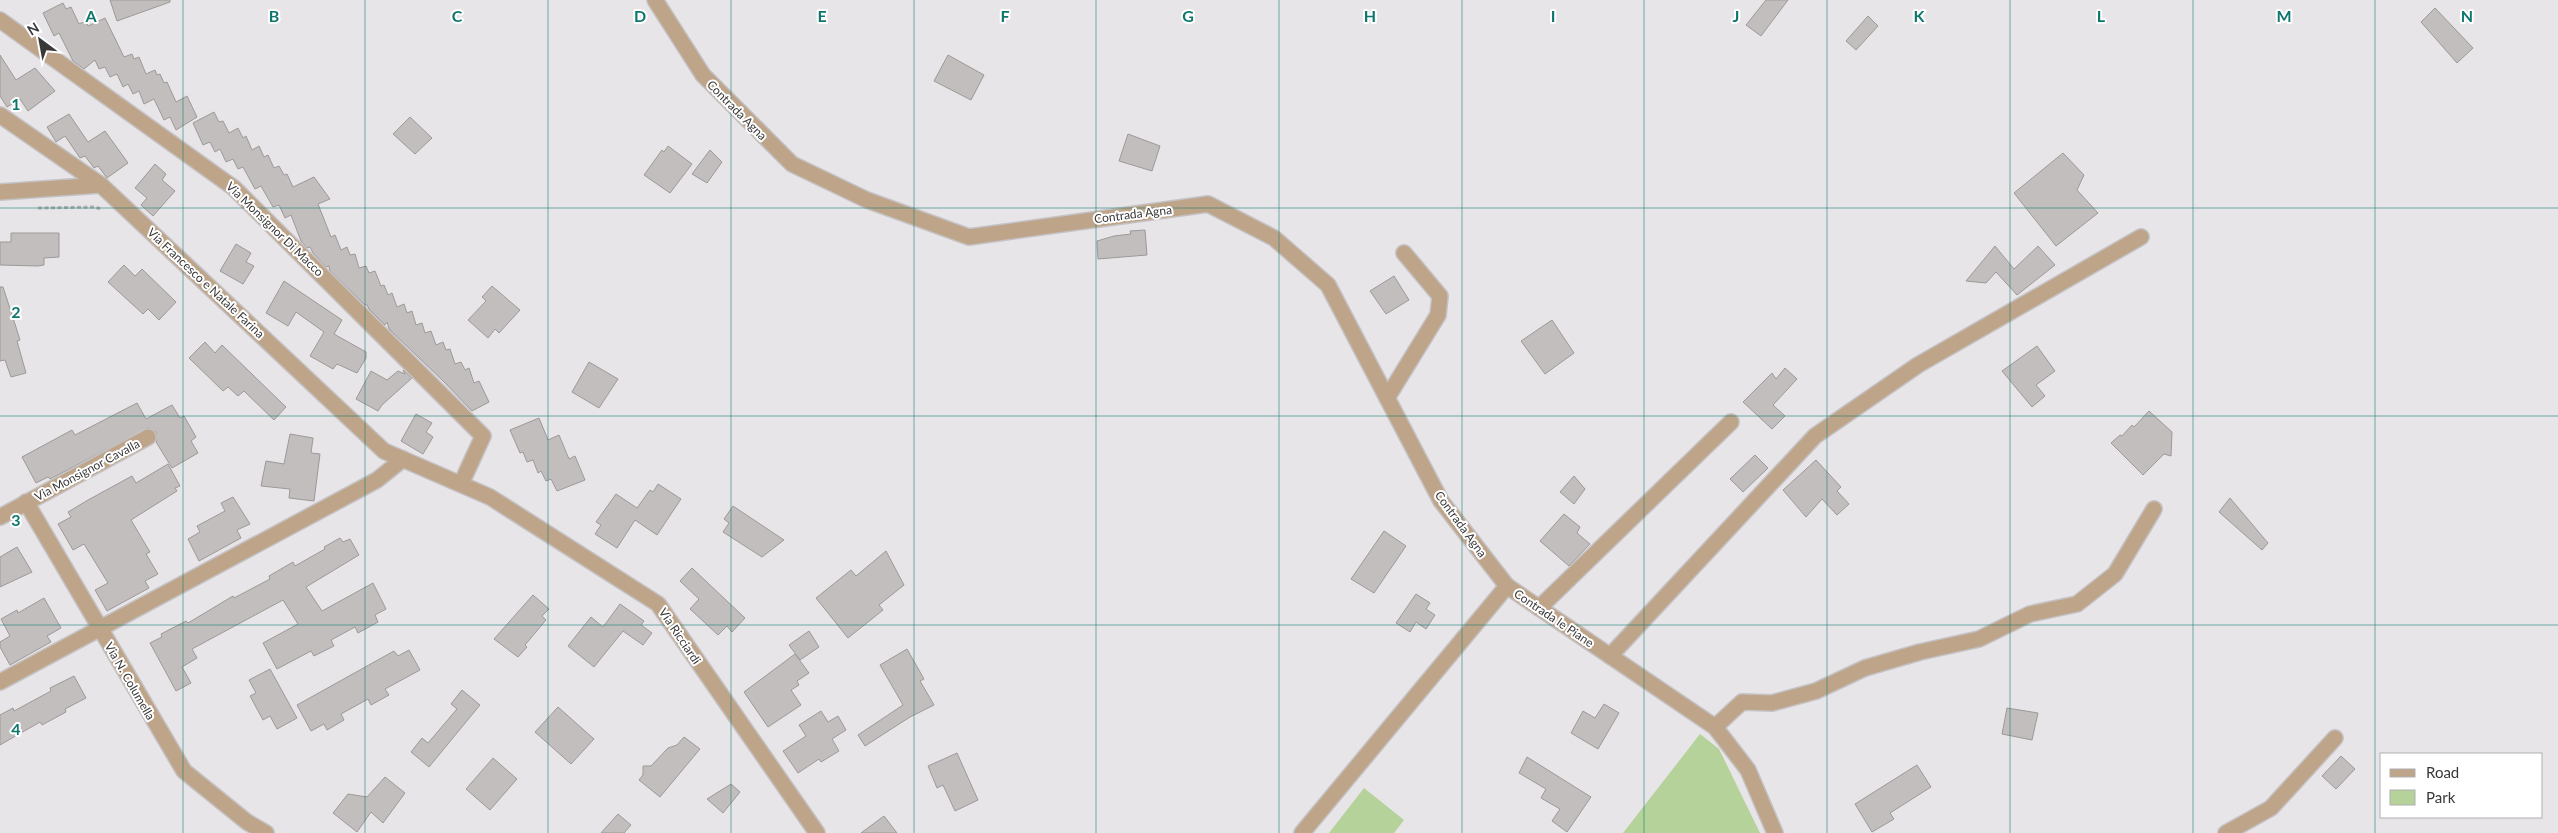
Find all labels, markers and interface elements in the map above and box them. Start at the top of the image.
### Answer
text: A [84,6,97,25]
text: B [269,6,279,25]
text: C [452,6,463,25]
text: D [634,6,646,25]
text: E [817,6,827,25]
text: F [1000,6,1010,25]
text: G [1182,6,1194,25]
text: H [1364,6,1376,25]
text: I [1551,6,1555,25]
text: J [1733,6,1739,25]
text: K [1914,6,1926,25]
text: L [2097,6,2106,25]
text: M [2276,6,2292,25]
text: N [2461,6,2473,25]
north arrow [15,15,65,65]
text: N [24,18,42,39]
street label: Contrada Agna [704,77,770,143]
text: 1 [11,94,21,113]
street label: Via Monsignor Di Macco [223,179,327,279]
street label: Contrada Agna [1093,202,1173,226]
street label: Via Francesco e Natale Farina [144,225,268,341]
text: 2 [11,302,21,321]
street label: Via Monsignor Cavalla [32,436,142,504]
street label: Contrada Agna [1432,488,1490,560]
text: 3 [11,510,21,529]
street label: Contrada le Piane [1511,586,1597,650]
street label: Via Ricciardi [656,605,704,667]
street label: Via N. Columella [102,640,158,723]
text: 4 [11,719,21,738]
legend [2380,753,2543,818]
text: Road [2426,763,2459,781]
text: Park [2426,788,2456,806]

